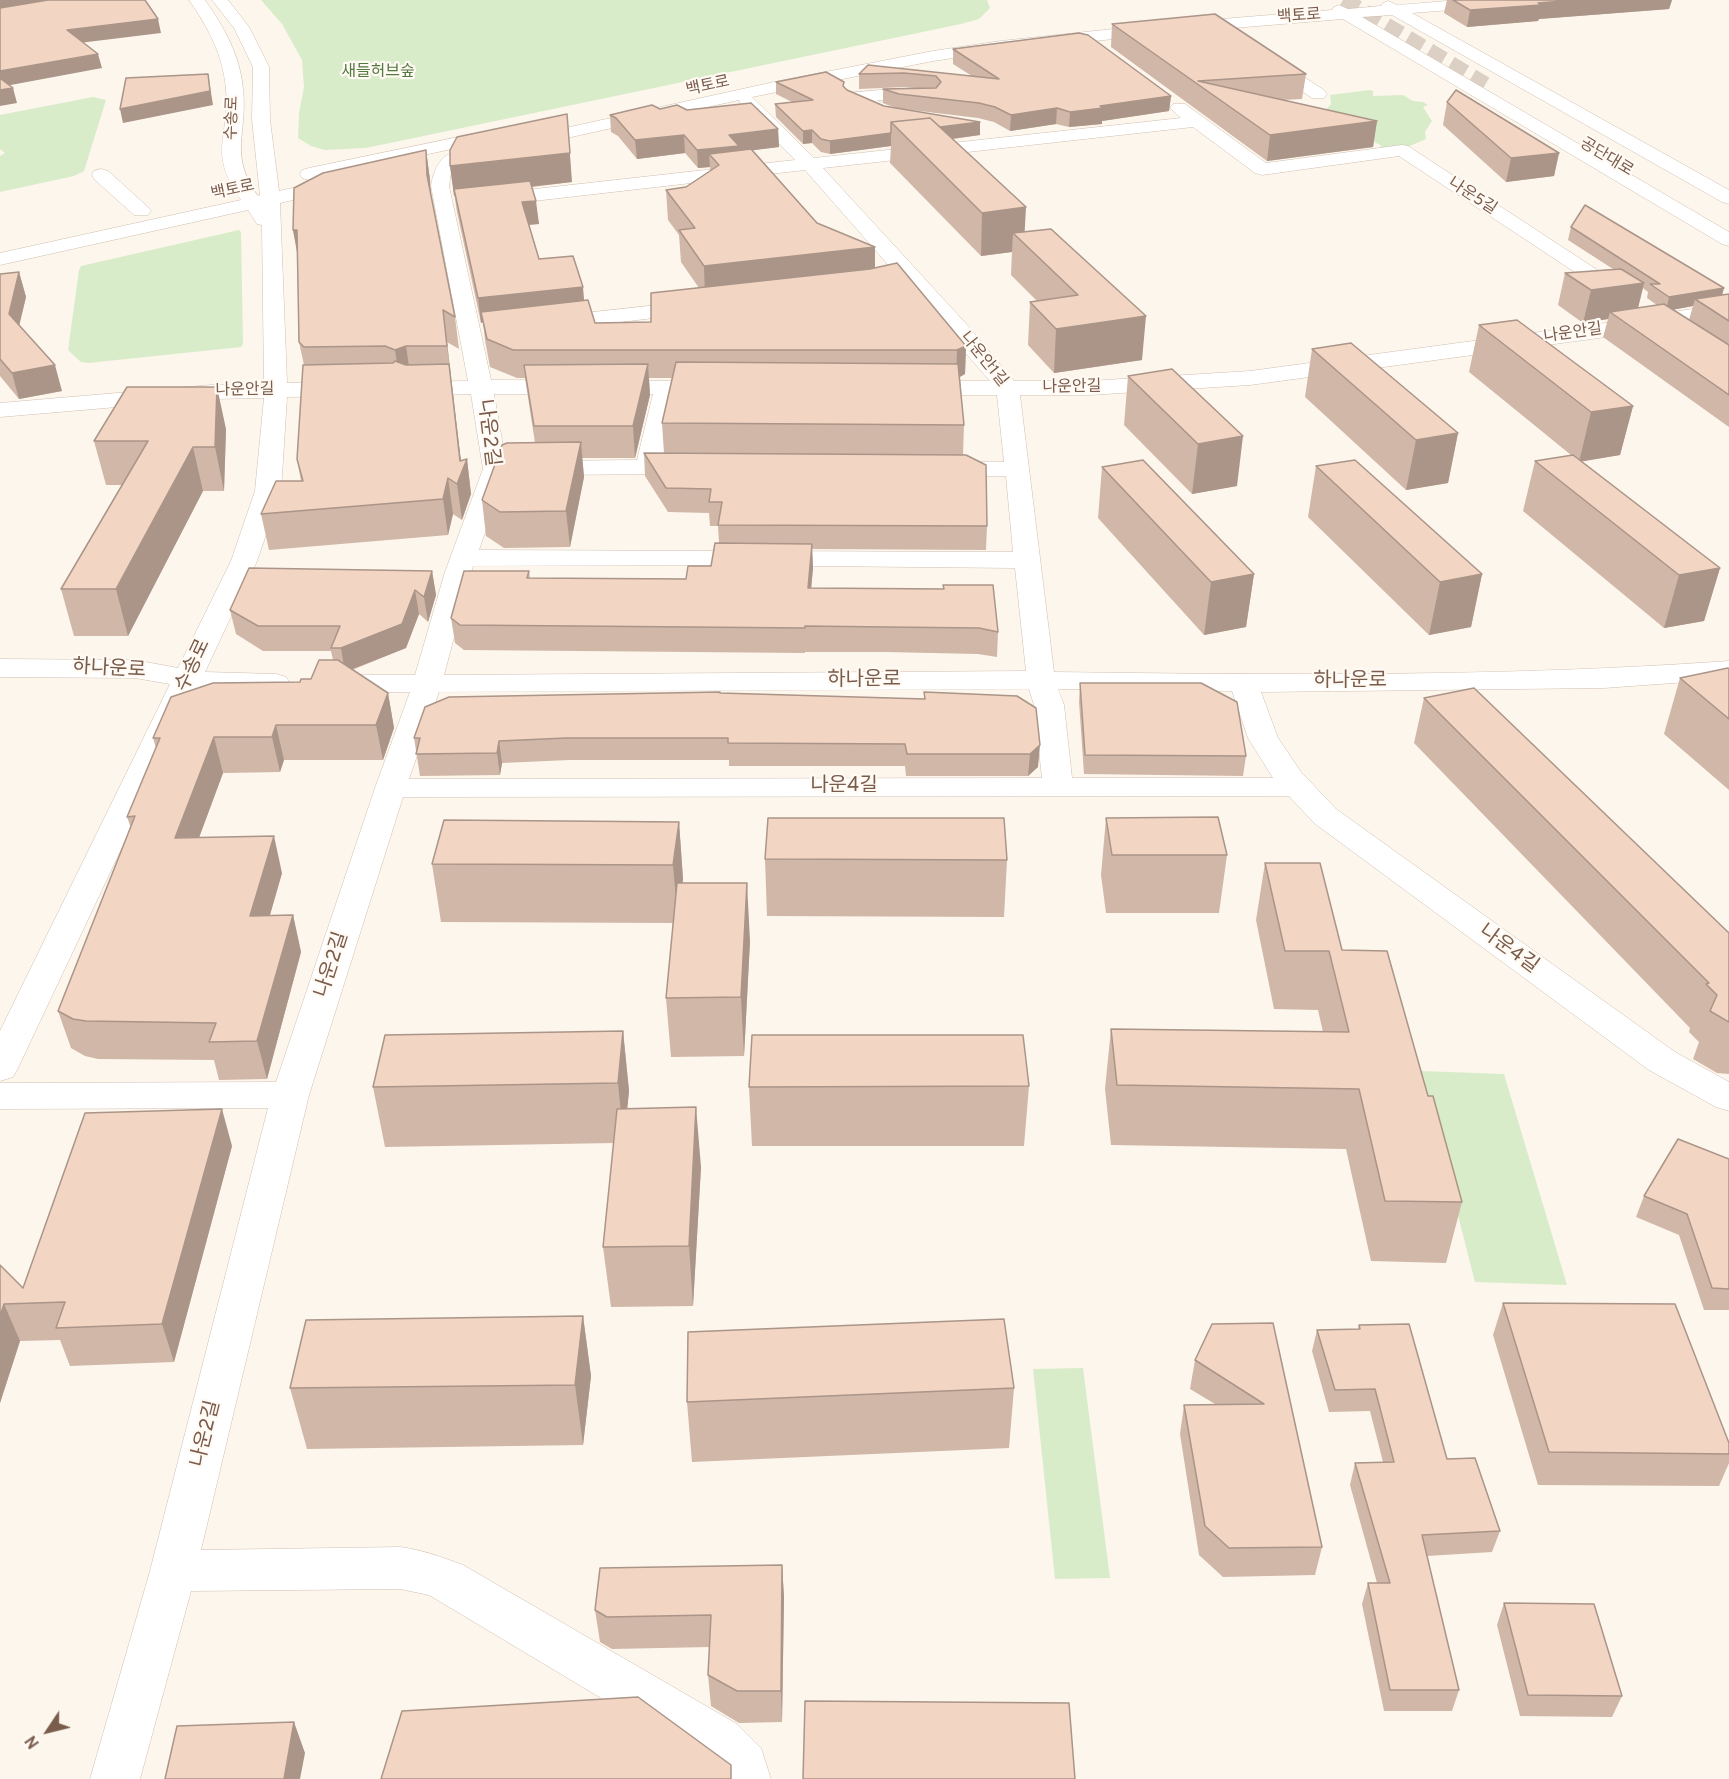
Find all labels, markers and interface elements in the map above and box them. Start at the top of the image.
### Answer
street label: 백토로 [1276,6,1322,28]
park label: 새들허브숲 [341,63,415,83]
street label: 백토로 [684,73,732,101]
street label: 수송로 [223,96,243,140]
street label: 공단대로 [1576,135,1636,181]
street label: 나운5길 [1444,174,1500,220]
street label: 백토로 [209,177,257,205]
street label: 나운안길 [1543,320,1603,348]
street label: 나운안1길 [955,329,1011,391]
street label: 나운안길 [1042,378,1102,398]
street label: 나운안길 [215,381,275,401]
street label: 나운2길 [471,398,503,468]
street label: 수송로 [171,636,217,696]
street label: 하나운로 [72,656,146,684]
street label: 하나운로 [827,669,901,693]
street label: 하나운로 [1313,670,1387,694]
street label: 나운4길 [810,775,878,799]
street label: 나운4길 [1474,920,1542,980]
street label: 나운2길 [311,929,355,1001]
street label: 나운2길 [187,1398,227,1470]
north arrow [18,1701,78,1761]
text: N [22,1731,45,1752]

